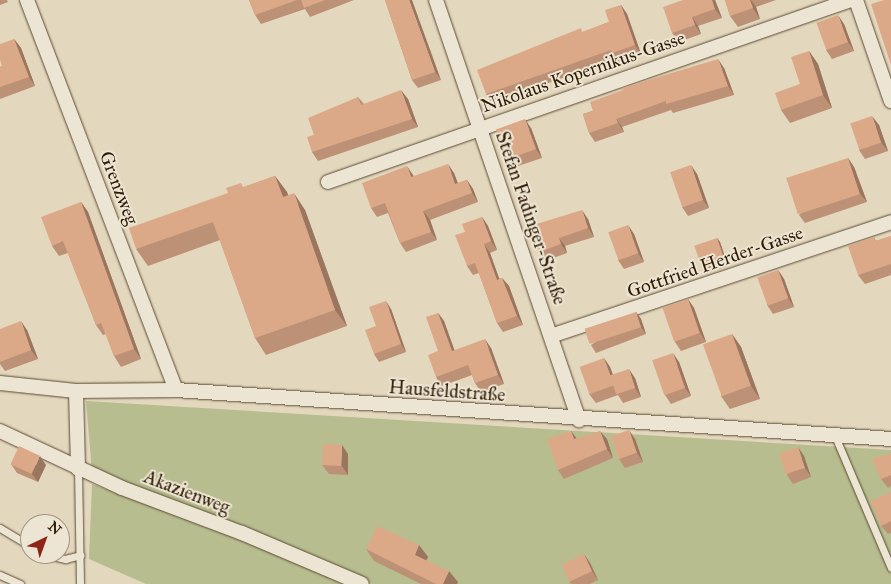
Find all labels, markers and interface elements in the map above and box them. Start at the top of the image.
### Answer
street label: Nikolaus Kopernikus-Gasse [478,26,688,118]
street label: Stefan Fadinger-Straße [491,128,571,308]
street label: Grenzweg [95,148,143,228]
street label: Gottfried Herder-Gasse [624,221,806,303]
street label: Hausfeldstraße [388,376,506,406]
street label: Akazienweg [141,465,233,519]
north arrow [20,514,70,564]
text: N [45,518,65,539]

